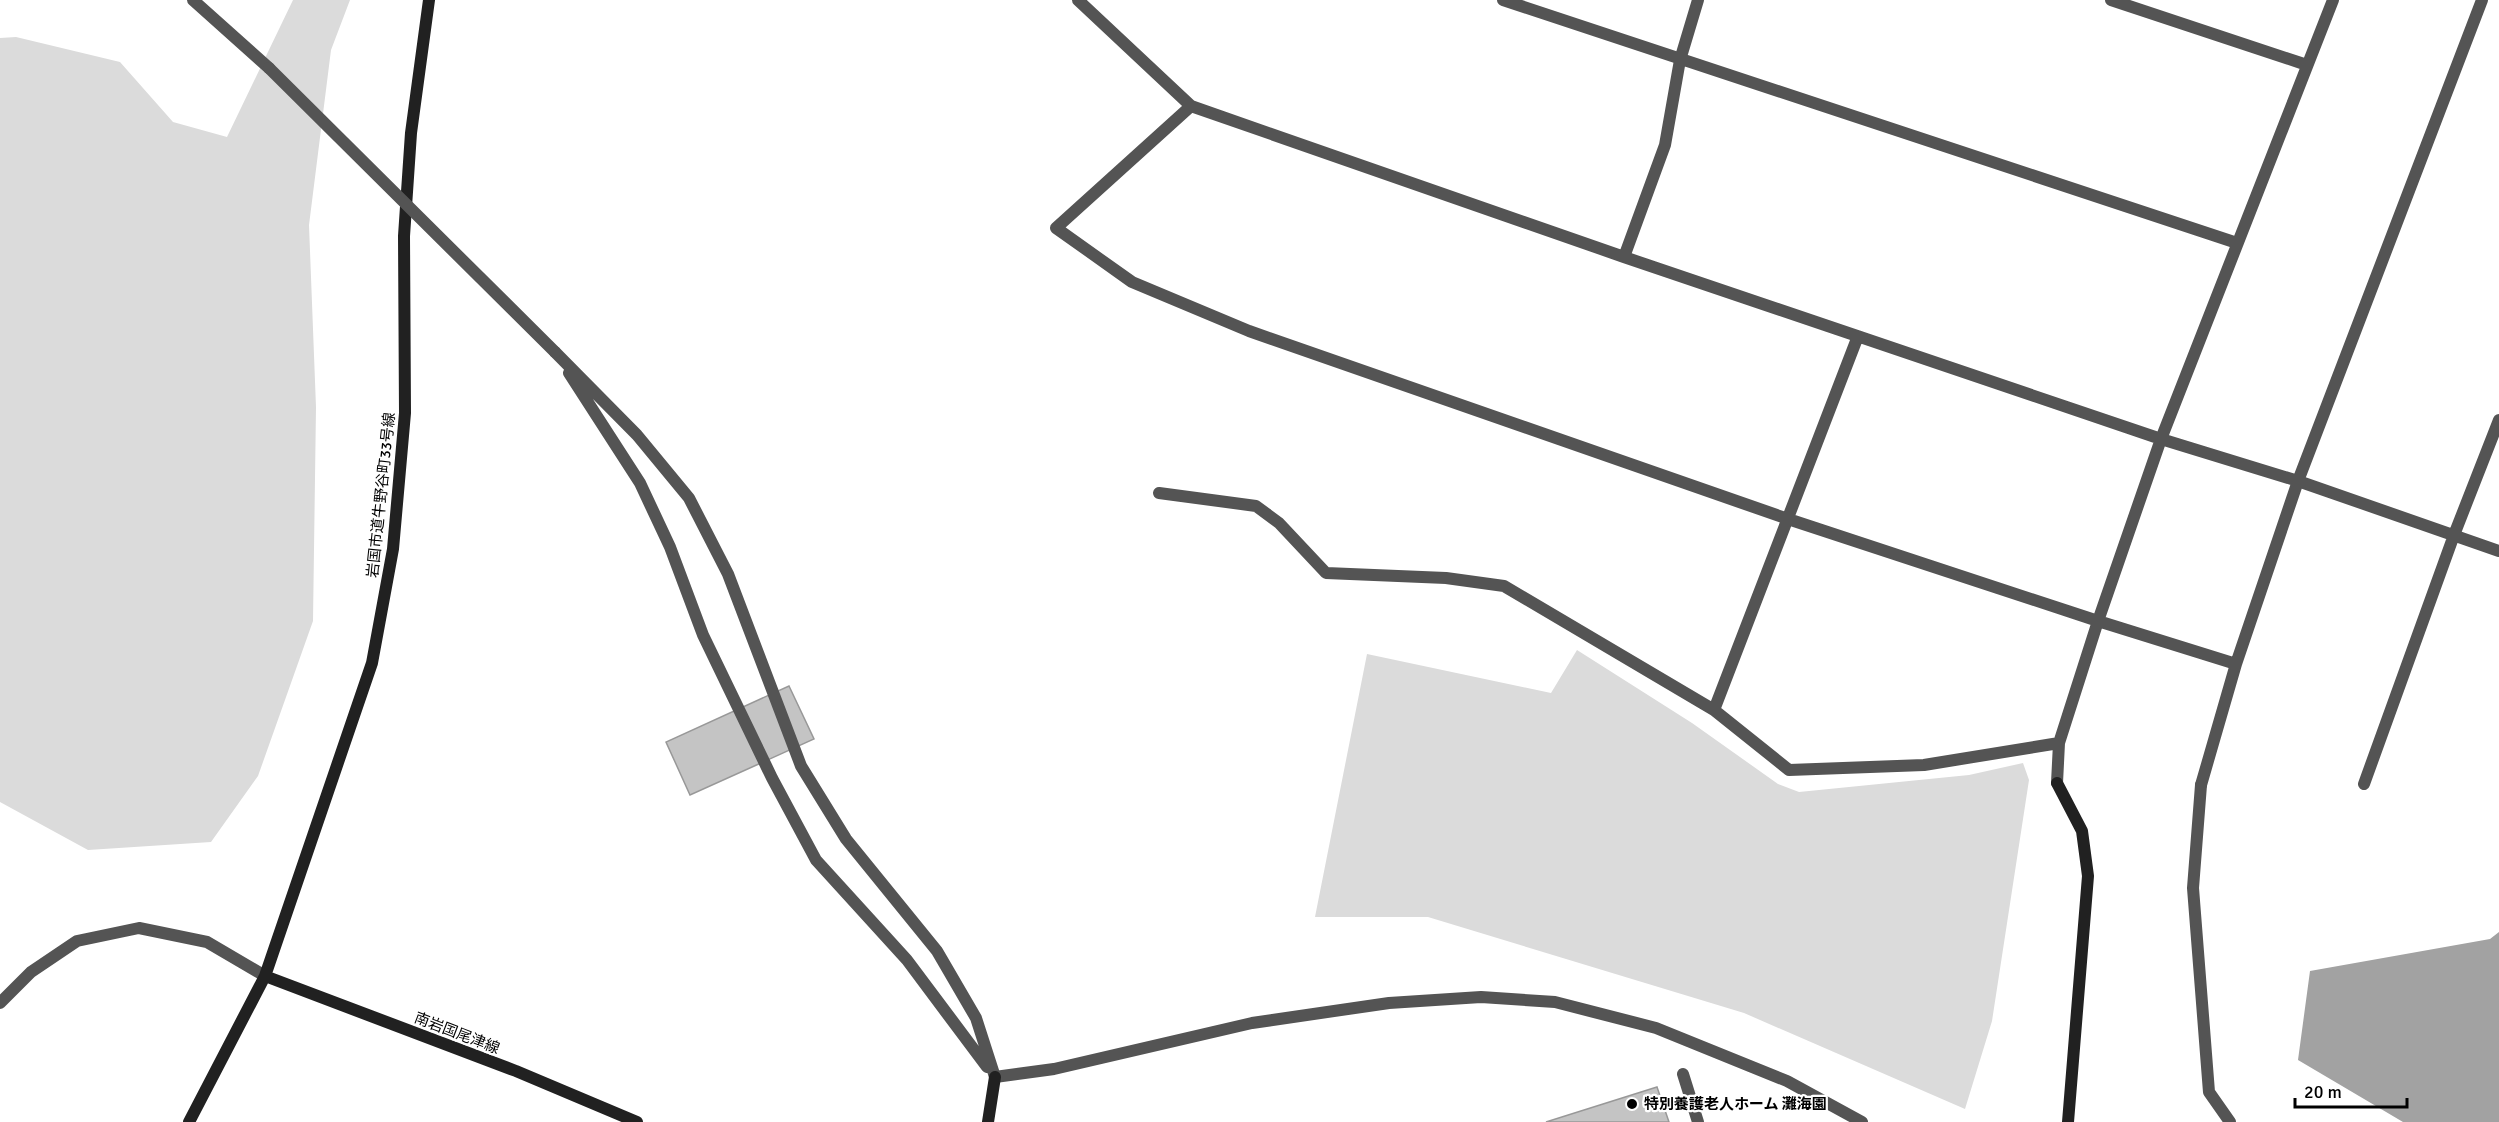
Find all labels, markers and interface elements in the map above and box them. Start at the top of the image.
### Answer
street label: 岩国市道牛野谷町33号線 [363,411,399,579]
street label: 南岩国尾津線 [412,1008,502,1058]
scale bar [2295,1071,2408,1109]
text: 20 m [2304,1081,2342,1103]
place label: 特別養護老人ホーム 灘海園 [1644,1095,1827,1113]
marker: 特別養護老人ホーム 灘海園 [1625,1097,1639,1111]

